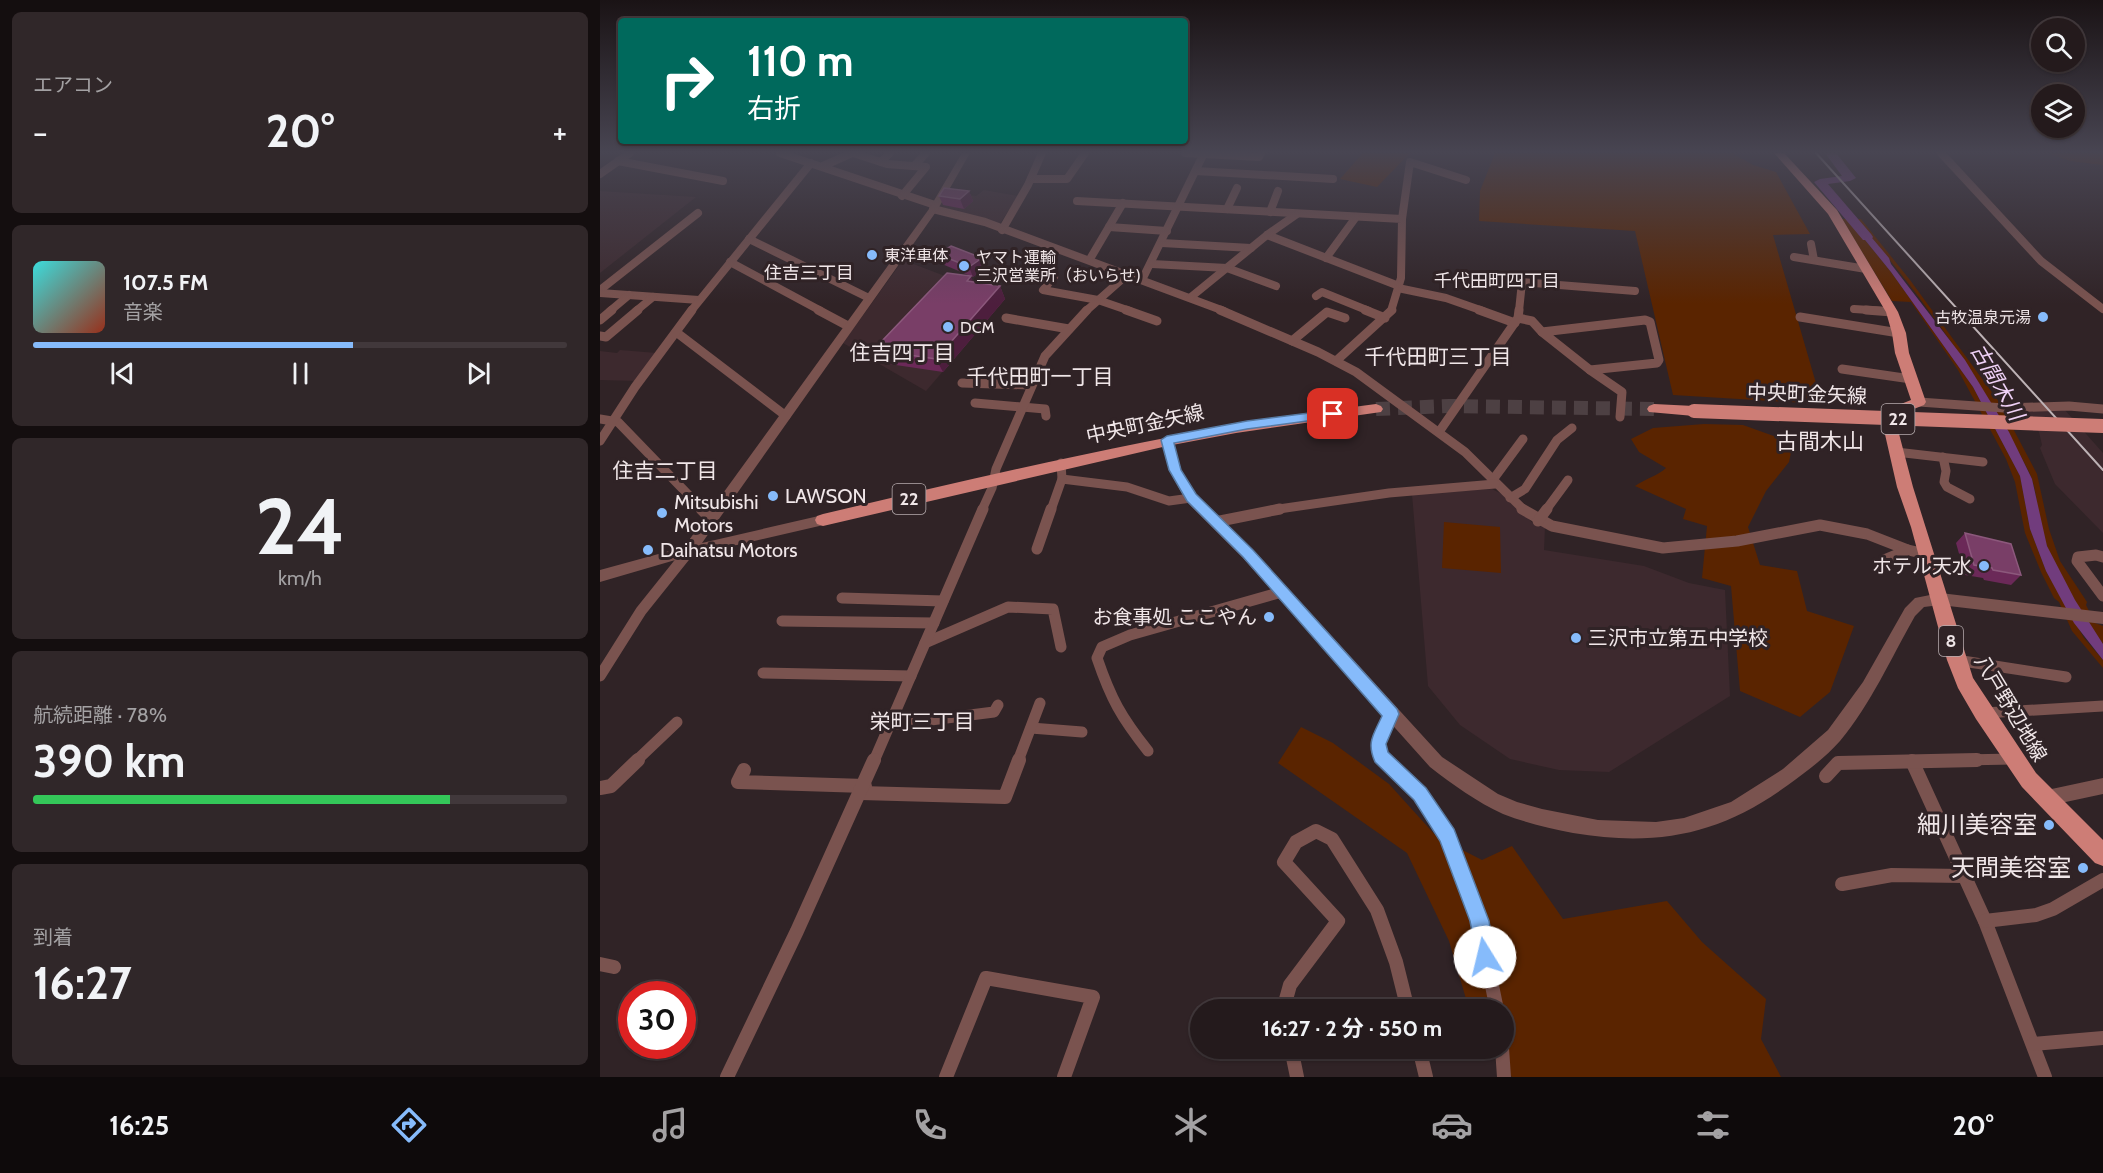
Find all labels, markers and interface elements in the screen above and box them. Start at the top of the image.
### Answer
map controls [2031,18,2085,138]
button: search [2031,18,2085,72]
text: 110 m [747,35,854,87]
icon: right [648,42,726,120]
text: エアコン [33,73,113,97]
button: layers [2031,84,2085,138]
text: 右折 [747,92,801,125]
text: 20° [266,104,334,158]
text: − [33,112,48,152]
text: + [552,112,567,152]
place label: 東洋車体 [884,246,948,265]
marker: 東洋車体 [865,248,879,262]
place label: ヤマト運輸 三沢営業所（おいらせ) [976,248,1141,285]
marker: ヤマト運輸 三沢営業所（おいらせ) [957,259,971,273]
district label: 住吉三丁目 [764,262,854,284]
text: 107.5 FM [123,269,208,296]
district label: 千代田町四丁目 [1434,270,1560,292]
text: 音楽 [123,300,163,324]
place label: 古牧温泉元湯 [1935,308,2031,327]
marker: 古牧温泉元湯 [2036,310,2050,324]
place label: DCM [960,318,994,337]
marker: DCM [941,320,955,334]
water label: 古間木川 [1966,339,2030,426]
district label: 住吉四丁目 [850,340,955,365]
district label: 千代田町三丁目 [1365,344,1512,369]
icon: previous [106,357,139,390]
icon: pause [284,357,317,390]
icon: next [462,357,495,390]
district label: 千代田町一丁目 [967,364,1114,389]
street label: 中央町金矢線 [1747,380,1867,408]
pin [1307,388,1358,439]
icon: arrive [1316,397,1349,430]
street label: 中央町金矢線 [1084,400,1206,448]
road number: 22 [1882,404,1914,434]
district label: 古間木山 [1776,428,1864,455]
district label: 住吉二丁目 [613,458,718,483]
text: 24 [255,479,345,574]
place label: LAWSON [785,484,867,508]
road number: 22 [892,484,926,514]
marker: LAWSON [766,489,780,503]
place label: Mitsubishi Motors [674,490,758,537]
marker: Mitsubishi Motors [655,506,669,520]
place label: Daihatsu Motors [660,538,798,562]
marker: Daihatsu Motors [641,543,655,557]
place label: ホテル天水 [1872,554,1972,578]
marker: ホテル天水 [1977,559,1991,573]
text: km/h [278,566,322,590]
place label: お食事処 ここやん [1093,605,1257,629]
marker: お食事処 ここやん [1262,610,1276,624]
place label: 三沢市立第五中学校 [1588,626,1768,650]
road number: 8 [1939,626,1963,656]
marker: 三沢市立第五中学校 [1569,631,1583,645]
street label: 八戸野辺地線 [1970,650,2052,766]
text: 航続距離 · 78% [33,703,167,727]
district label: 栄町三丁目 [870,709,975,734]
text: 390 km [33,734,185,788]
place label: 細川美容室 [1917,810,2037,839]
marker: 細川美容室 [2042,818,2056,832]
place label: 天間美容室 [1951,853,2071,882]
marker: 天間美容室 [2076,861,2090,875]
text: 到着 [33,925,73,949]
position arrow [1453,925,1517,989]
text: 16:27 [33,956,132,1010]
speed limit sign: 30 [618,981,696,1059]
text: 16:27 · 2 分 · 550 m [1262,1015,1442,1042]
icon: directions [388,1104,430,1146]
icon: music [649,1104,691,1146]
icon: phone [909,1104,951,1146]
icon: climate [1170,1104,1212,1146]
icon: car [1431,1104,1473,1146]
icon: filters [1692,1104,1734,1146]
text: 16:25 [109,1109,169,1142]
text: 20° [1952,1109,1994,1142]

